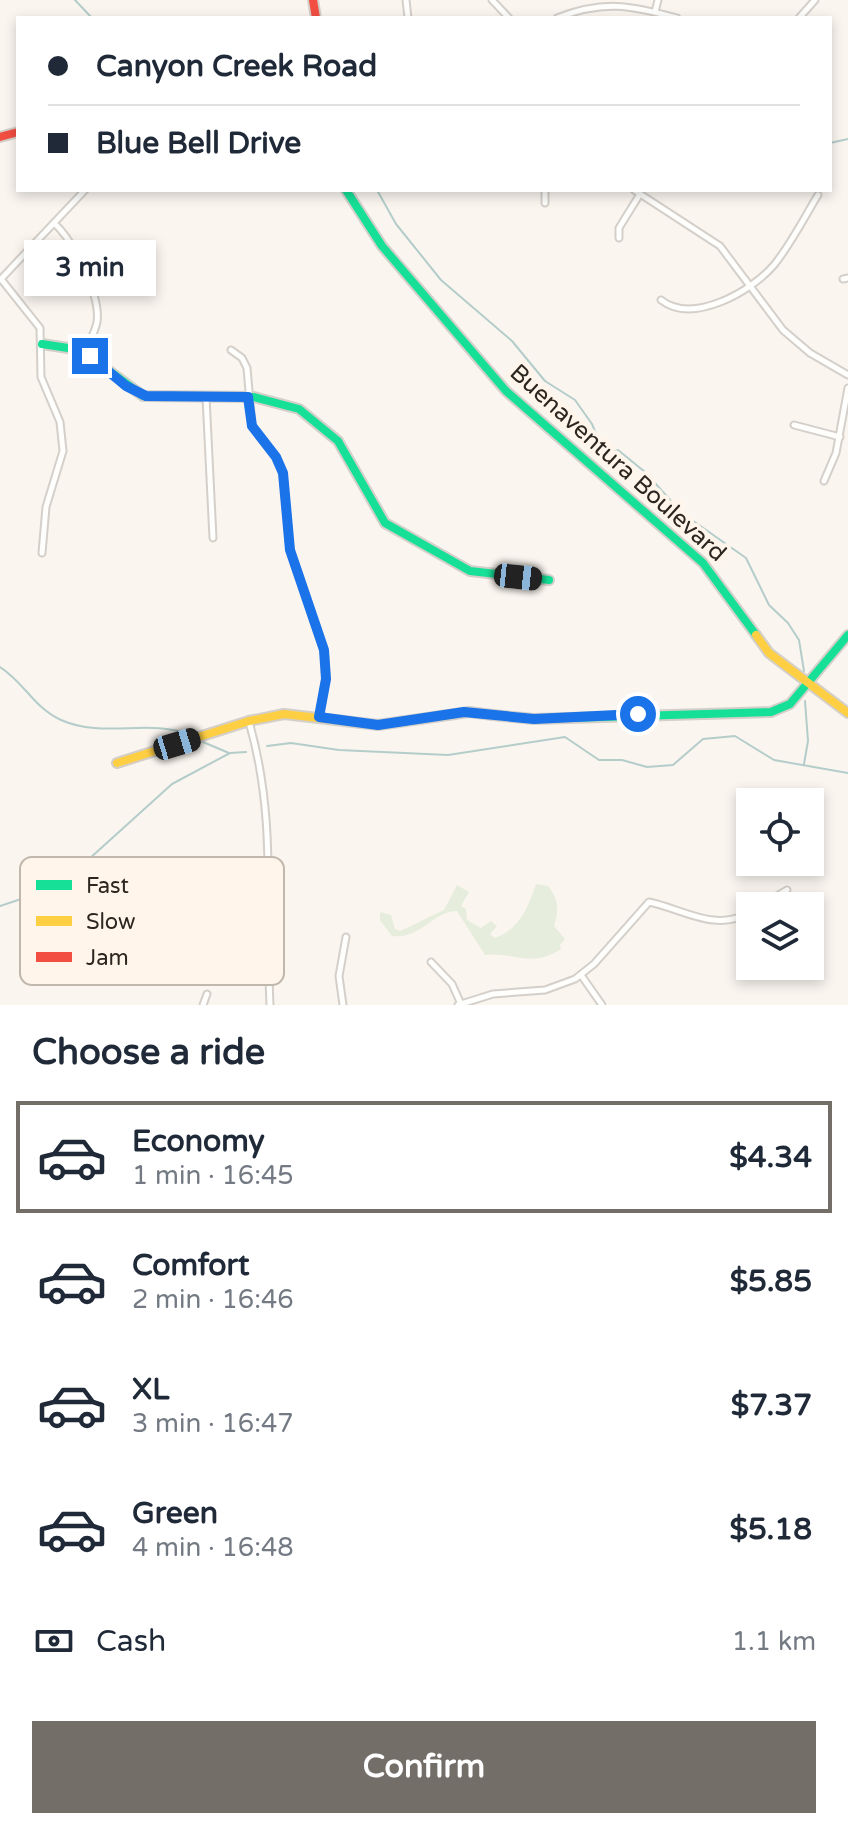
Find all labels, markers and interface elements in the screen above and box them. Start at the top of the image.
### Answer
text: Canyon Creek Road [96,48,377,85]
text: Blue Bell Drive [96,125,301,162]
callout: 3 min [24,240,156,296]
text: 3 min [55,252,125,283]
route end [72,338,108,374]
street label: Buenaventura Boulevard [504,358,732,568]
car [493,563,543,591]
route start [620,696,656,732]
car [151,726,203,762]
map controls [736,788,824,980]
button: locate [736,788,824,876]
legend [20,857,284,985]
text: Fast [86,873,129,899]
button: layers [736,892,824,980]
text: Slow [86,909,136,935]
text: Jam [86,945,129,971]
text: Choose a ride [32,1031,265,1074]
icon: car [36,1121,108,1193]
text: Economy [132,1123,265,1160]
text: $4.34 [729,1139,812,1176]
text: 1 min · 16:45 [132,1160,294,1191]
icon: car [36,1245,108,1317]
text: Comfort [132,1247,250,1284]
text: $5.85 [730,1263,812,1300]
text: 2 min · 16:46 [132,1284,294,1315]
icon: car [36,1369,108,1441]
text: XL [132,1371,169,1408]
text: $7.37 [731,1387,812,1424]
text: 3 min · 16:47 [132,1408,294,1439]
icon: car [36,1493,108,1565]
text: Green [132,1495,218,1532]
text: $5.18 [730,1511,812,1548]
text: 4 min · 16:48 [132,1532,294,1563]
icon: cash [32,1619,76,1663]
text: Cash [96,1623,166,1660]
text: 1.1 km [732,1626,816,1657]
button: Confirm [32,1721,816,1813]

